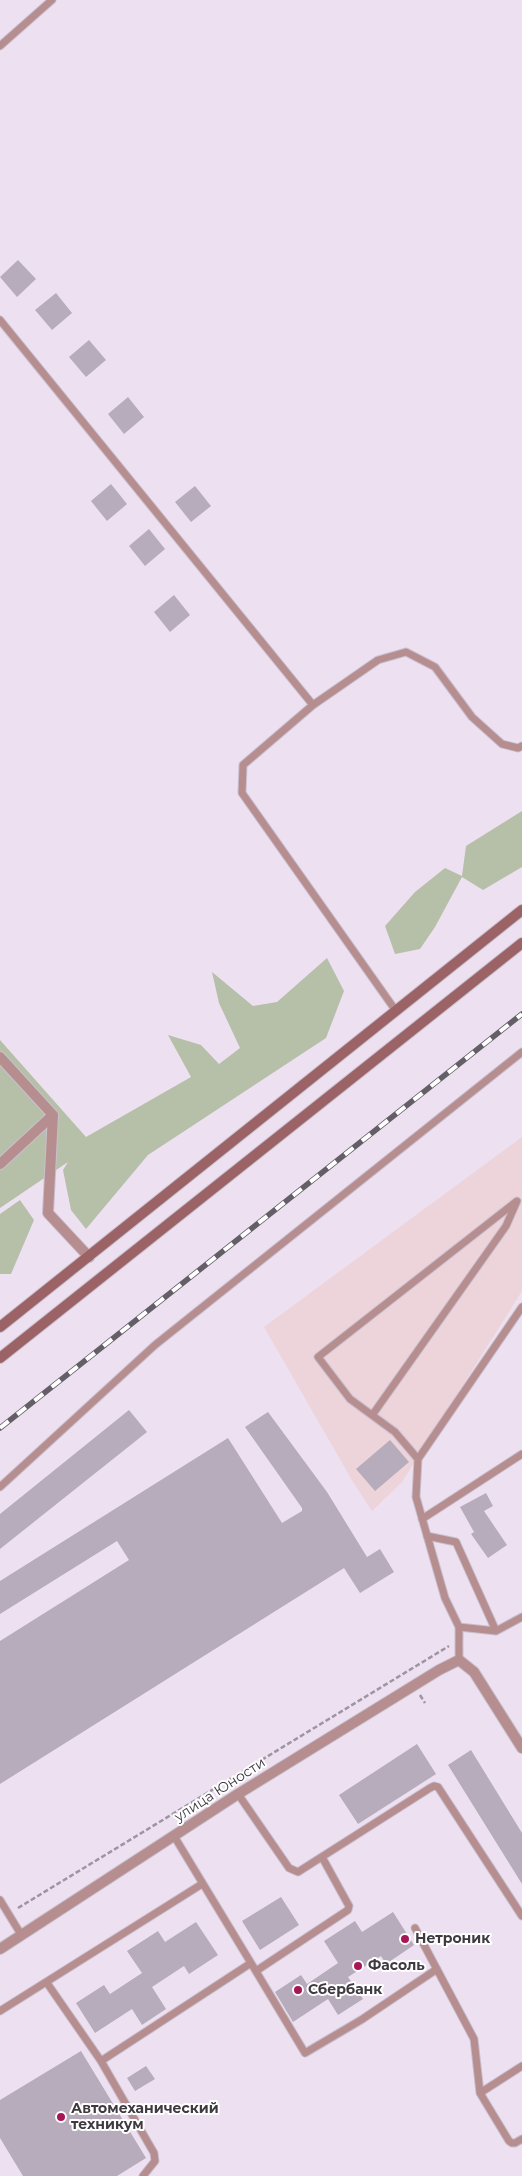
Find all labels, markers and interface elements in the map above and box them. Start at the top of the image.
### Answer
street label: улица Юности [171,1754,269,1826]
place label: Нетроник [415,1931,490,1947]
marker: Нетроник [399,1933,411,1945]
place label: Фасоль [368,1958,425,1974]
marker: Фасоль [352,1960,364,1972]
place label: Сбербанк [308,1982,382,1998]
marker: Сбербанк [292,1984,304,1996]
place label: Автомеханический техникум [71,2101,219,2134]
marker: Автомеханический техникум [55,2111,67,2123]

